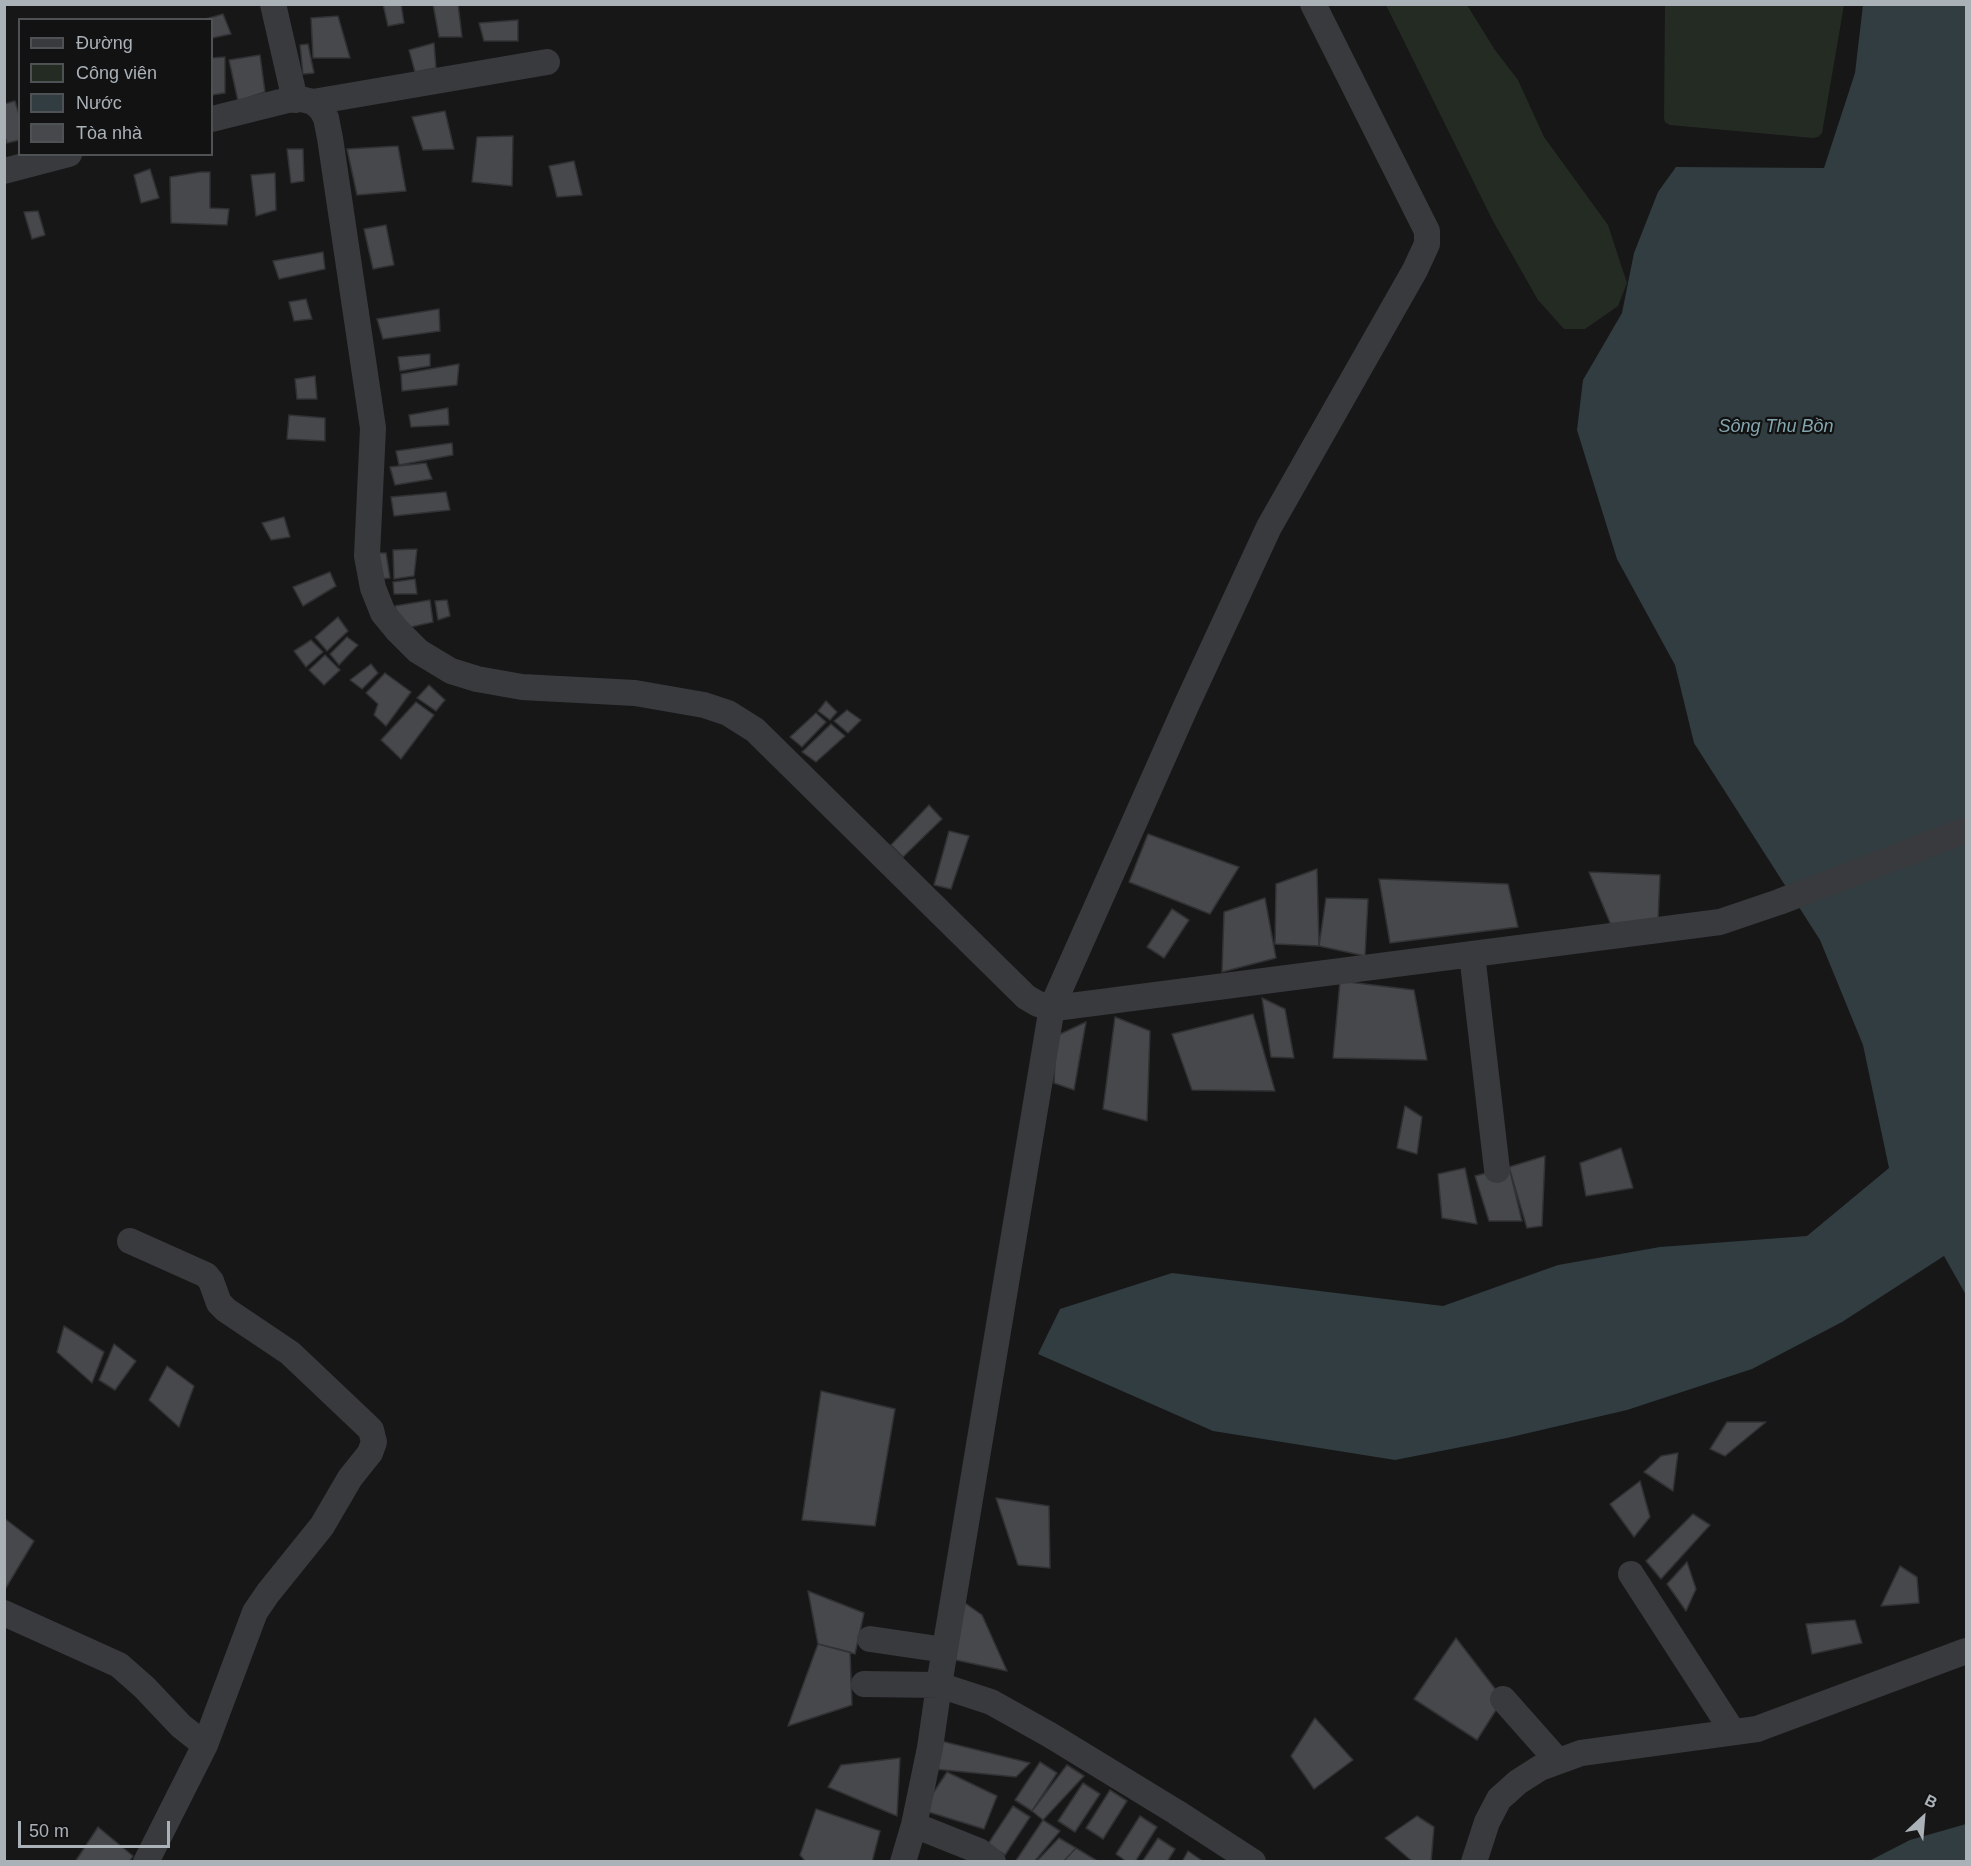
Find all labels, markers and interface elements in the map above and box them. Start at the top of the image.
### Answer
legend [18,18,213,156]
text: Đường [76,33,133,53]
text: Công viên [76,63,157,83]
text: Nước [76,93,122,113]
text: Tòa nhà [76,123,142,143]
water label: Sông Thu Bồn [1718,416,1834,438]
north arrow [1893,1788,1953,1848]
text: B [1922,1791,1940,1812]
scale bar [21,1809,172,1847]
text: 50 m [29,1821,69,1841]

